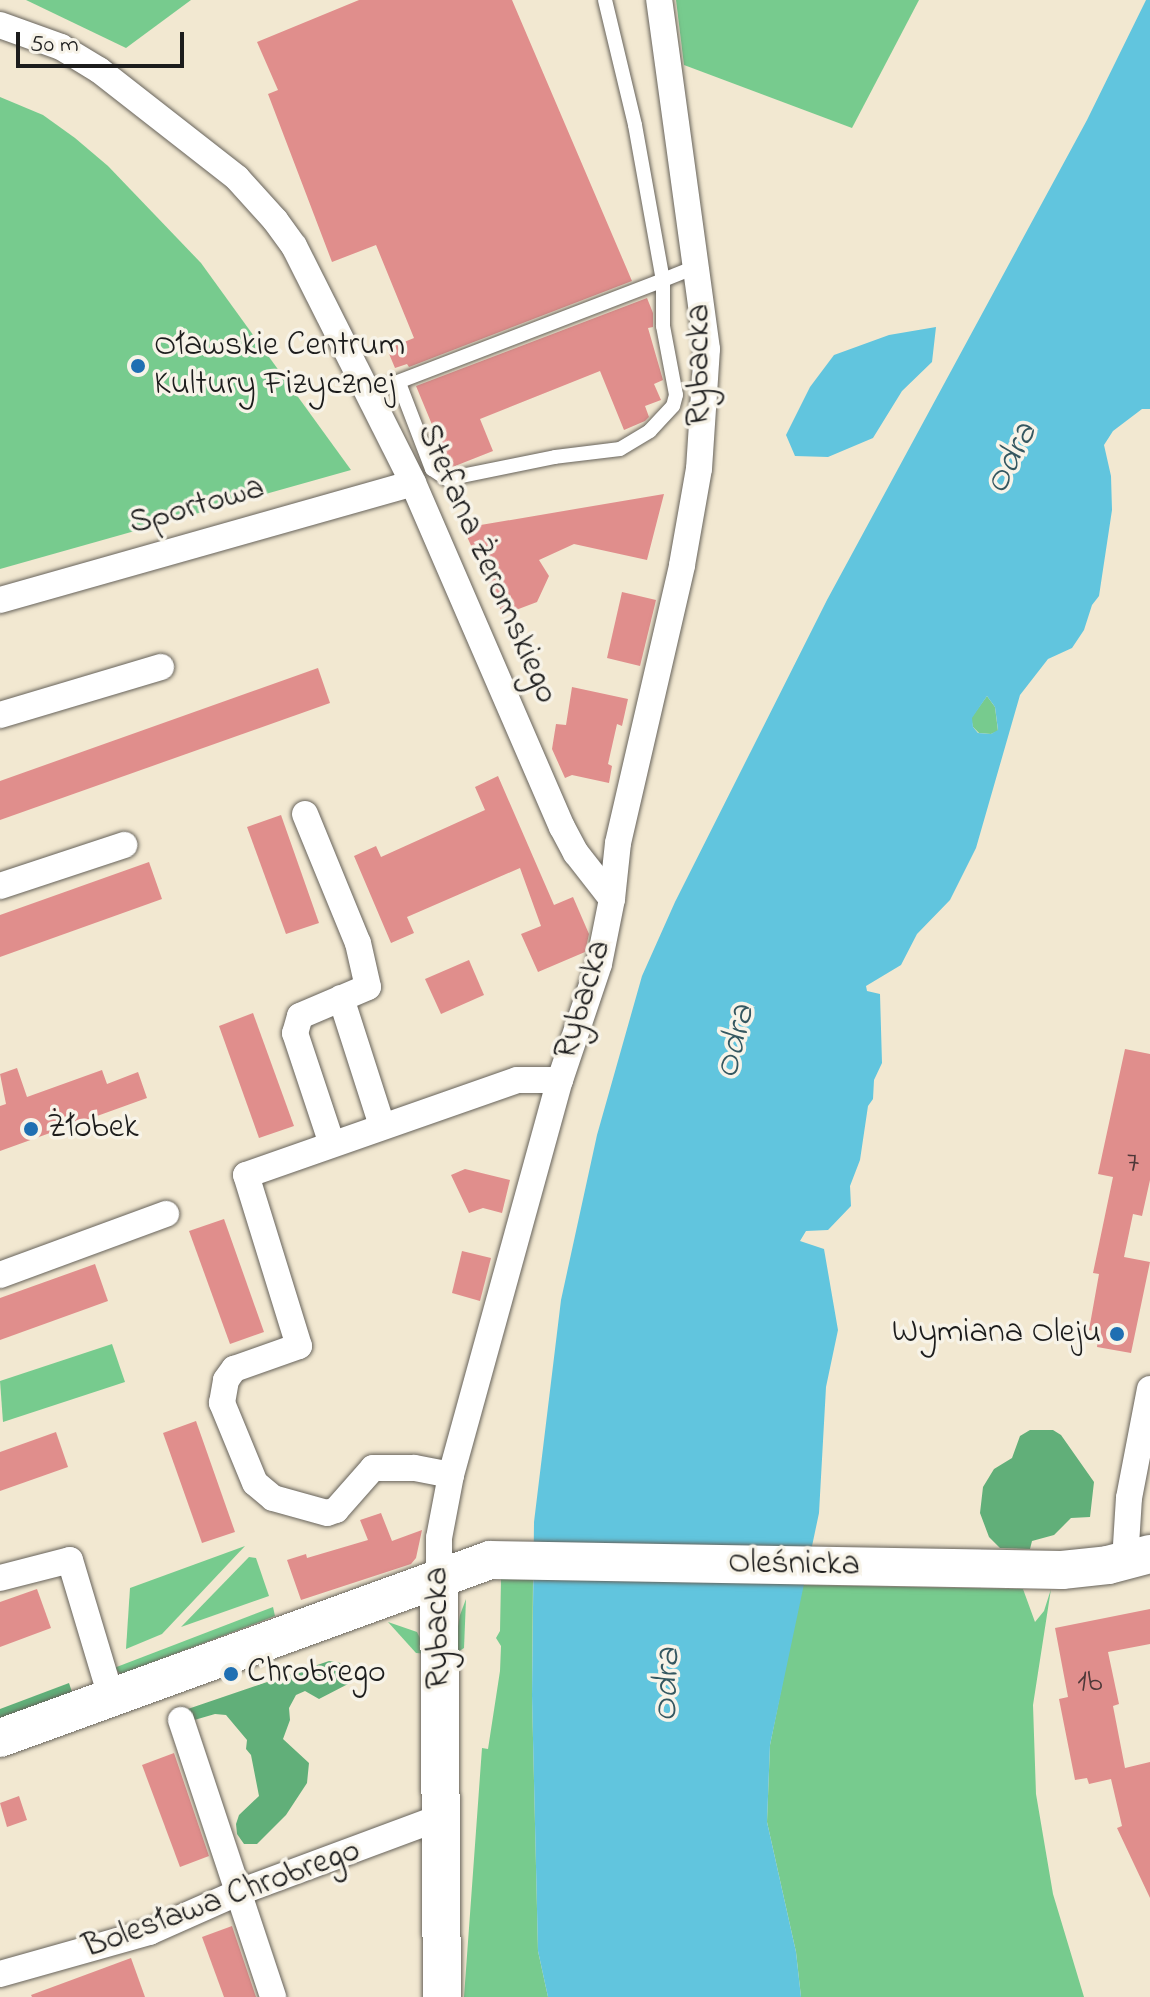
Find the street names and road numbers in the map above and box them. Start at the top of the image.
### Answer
street label: Rybacka [680,304,720,426]
street label: Stefana Żeromskiego [406,418,566,710]
street label: Sportowa [125,468,269,546]
street label: Rybacka [547,936,621,1064]
street label: Oleśnicka [728,1543,860,1587]
street label: Rybacka [418,1566,460,1690]
street label: Bolesława Chrobrego [78,1831,366,1969]

